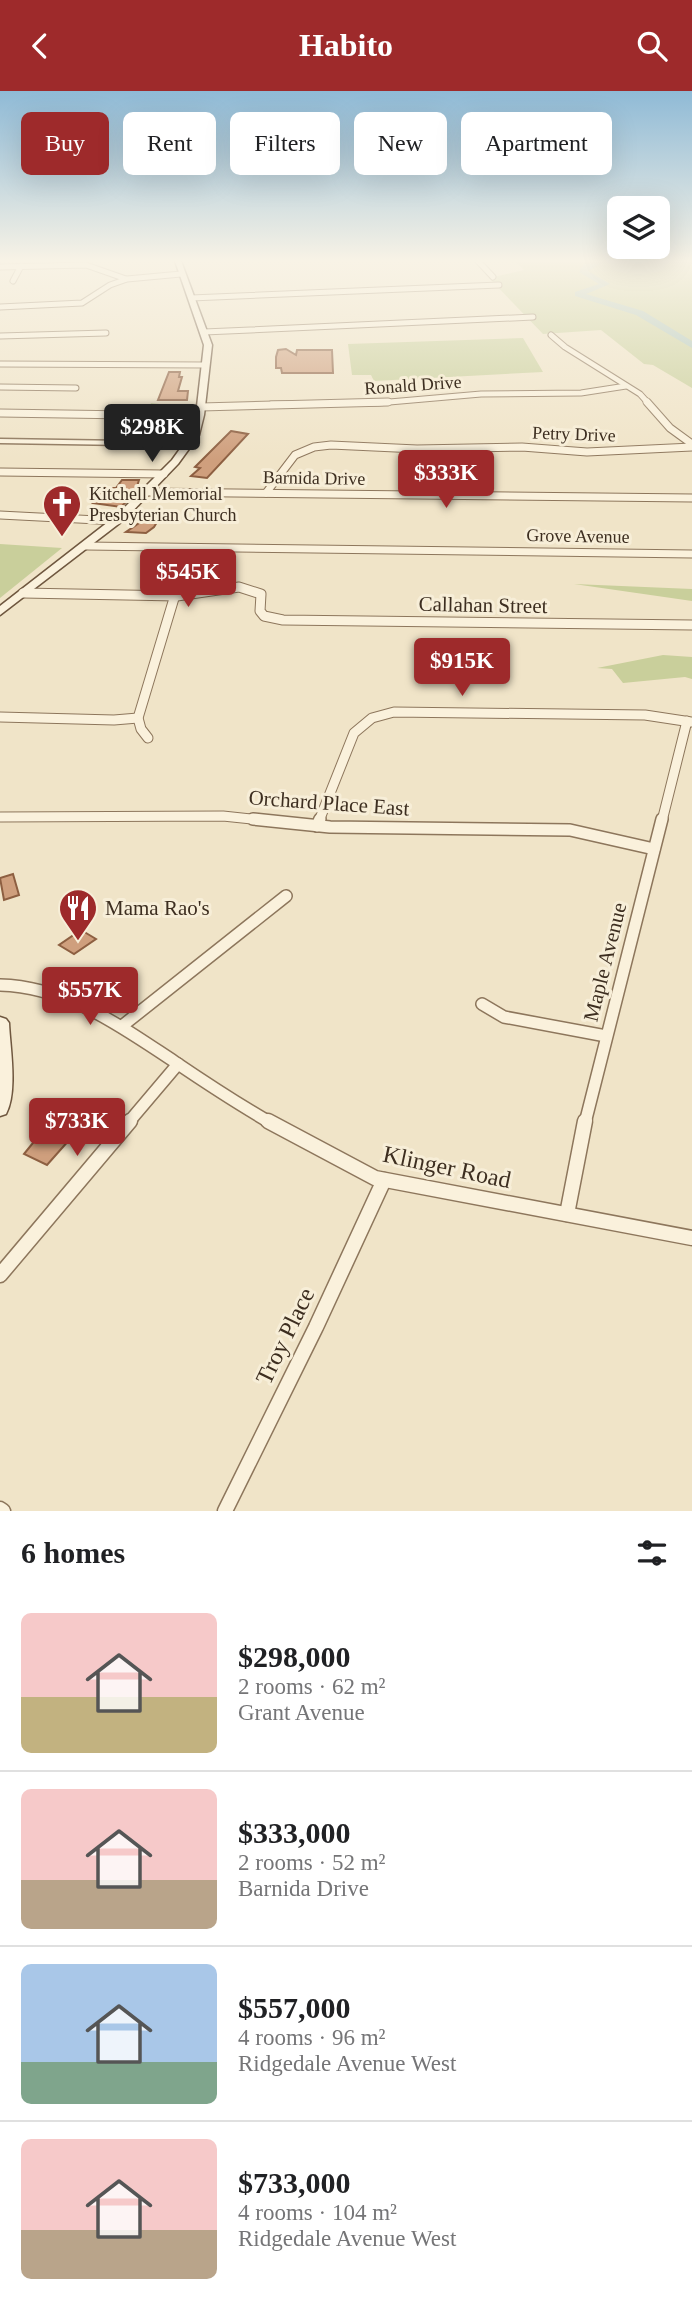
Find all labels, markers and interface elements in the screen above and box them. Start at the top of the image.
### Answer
icon: back [21,27,59,65]
text: Habito [299,27,393,63]
icon: search [633,27,671,65]
chip: Buy [21,112,109,175]
chip: Rent [123,112,216,175]
chip: Filters [230,112,340,175]
chip: New [354,112,447,175]
chip: Apartment [461,112,612,175]
map controls [607,196,670,259]
button: layers [607,196,670,259]
street label: Ronald Drive [364,372,462,398]
pin: $298K [103,405,201,464]
text: $298K [120,414,184,439]
street label: Petry Drive [532,423,616,445]
pin: $333K [397,451,495,510]
text: $333K [414,460,478,485]
street label: Barnida Drive [263,467,365,489]
church icon: Kitchell Memorial Presbyterian Church [41,483,83,538]
place label: Kitchell Memorial Presbyterian Church [89,484,236,525]
street label: Grove Avenue [526,525,630,547]
pin: $545K [139,549,237,609]
text: $545K [156,559,220,584]
street label: Callahan Street [418,592,548,618]
pin: $915K [413,639,511,698]
text: $915K [430,648,494,673]
street label: Orchard Place East [248,785,410,821]
restaurant icon: Mama Rao's [57,887,99,942]
place label: Mama Rao's [105,896,210,920]
street label: Maple Avenue [579,900,631,1024]
pin: $557K [41,967,139,1027]
text: $557K [58,977,122,1002]
pin: $733K [28,1098,126,1158]
text: $733K [45,1108,109,1133]
street label: Klinger Road [381,1141,513,1193]
street label: Troy Place [251,1284,319,1388]
icon: filters [633,1534,671,1572]
text: 6 homes [21,1536,125,1569]
text: $298,000 [238,1640,351,1673]
icon: home [77,1641,161,1725]
text: 2 rooms · 62 m² [238,1674,385,1699]
text: Grant Avenue [238,1700,365,1725]
text: $333,000 [238,1816,351,1849]
icon: home [77,1817,161,1901]
text: 2 rooms · 52 m² [238,1850,385,1875]
text: Barnida Drive [238,1876,369,1901]
text: $557,000 [238,1991,351,2024]
icon: home [77,1992,161,2076]
text: 4 rooms · 96 m² [238,2025,385,2050]
text: Ridgedale Avenue West [238,2051,456,2076]
text: $733,000 [238,2166,351,2199]
icon: home [77,2167,161,2251]
text: 4 rooms · 104 m² [238,2200,397,2225]
text: Ridgedale Avenue West [238,2226,456,2251]

